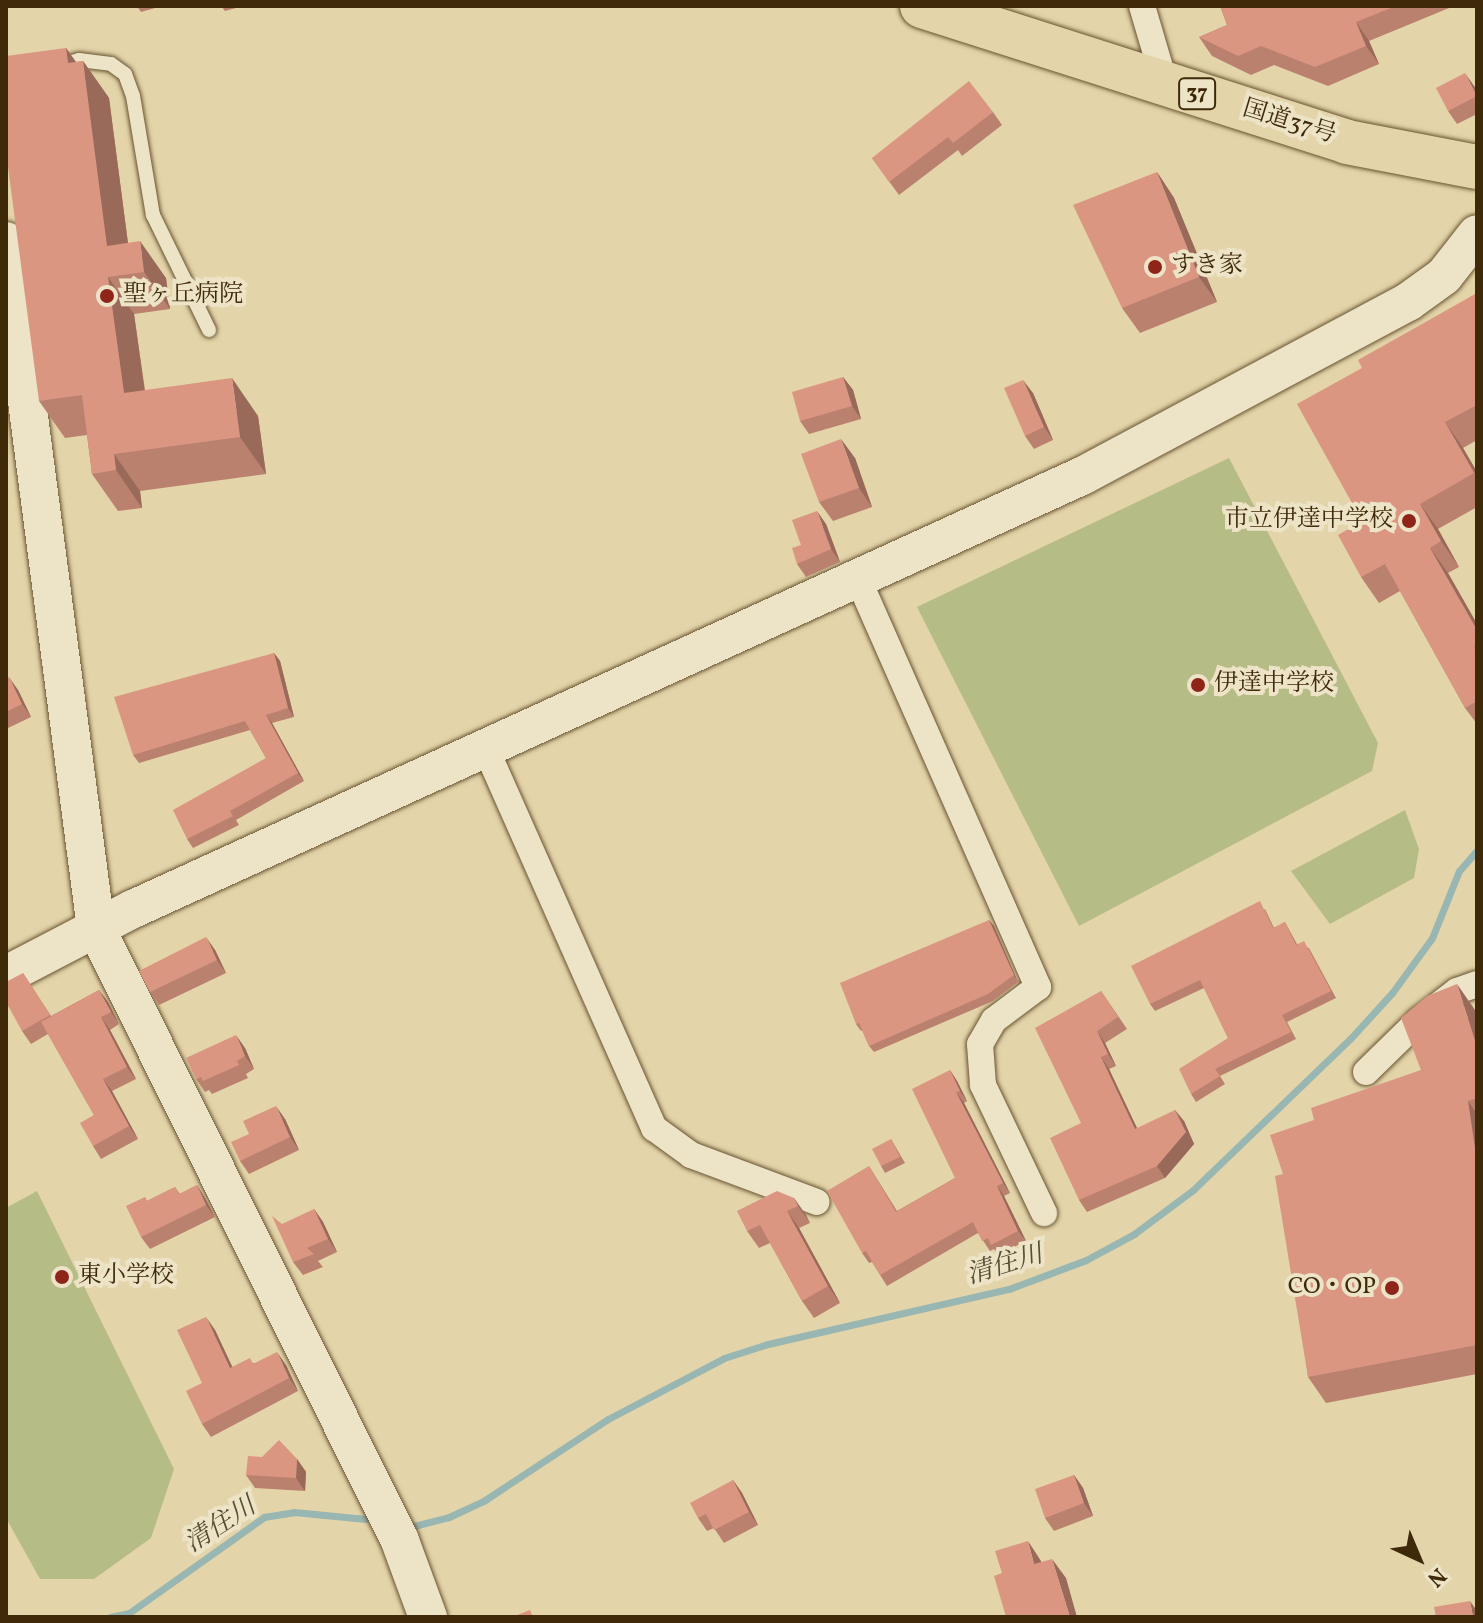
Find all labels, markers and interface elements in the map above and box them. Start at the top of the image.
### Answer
road number: 37 [1177,76,1217,112]
street label: 国道37号 [1239,95,1339,151]
place label: すき家 [1171,253,1243,281]
marker: すき家 [1146,258,1164,276]
place label: 聖ヶ丘病院 [123,282,243,310]
marker: 聖ヶ丘病院 [98,287,116,305]
place label: 市立伊達中学校 [1225,507,1393,535]
marker: 市立伊達中学校 [1400,512,1418,530]
place label: 伊達中学校 [1214,671,1334,699]
marker: 伊達中学校 [1189,676,1207,694]
water label: 清住川 [963,1240,1047,1292]
place label: 東小学校 [78,1263,174,1291]
marker: 東小学校 [53,1268,71,1286]
place label: CO・OP [1288,1274,1376,1302]
marker: CO・OP [1383,1279,1401,1297]
water label: 清住川 [180,1492,262,1560]
north arrow [1379,1519,1459,1599]
text: N [1420,1560,1453,1593]

